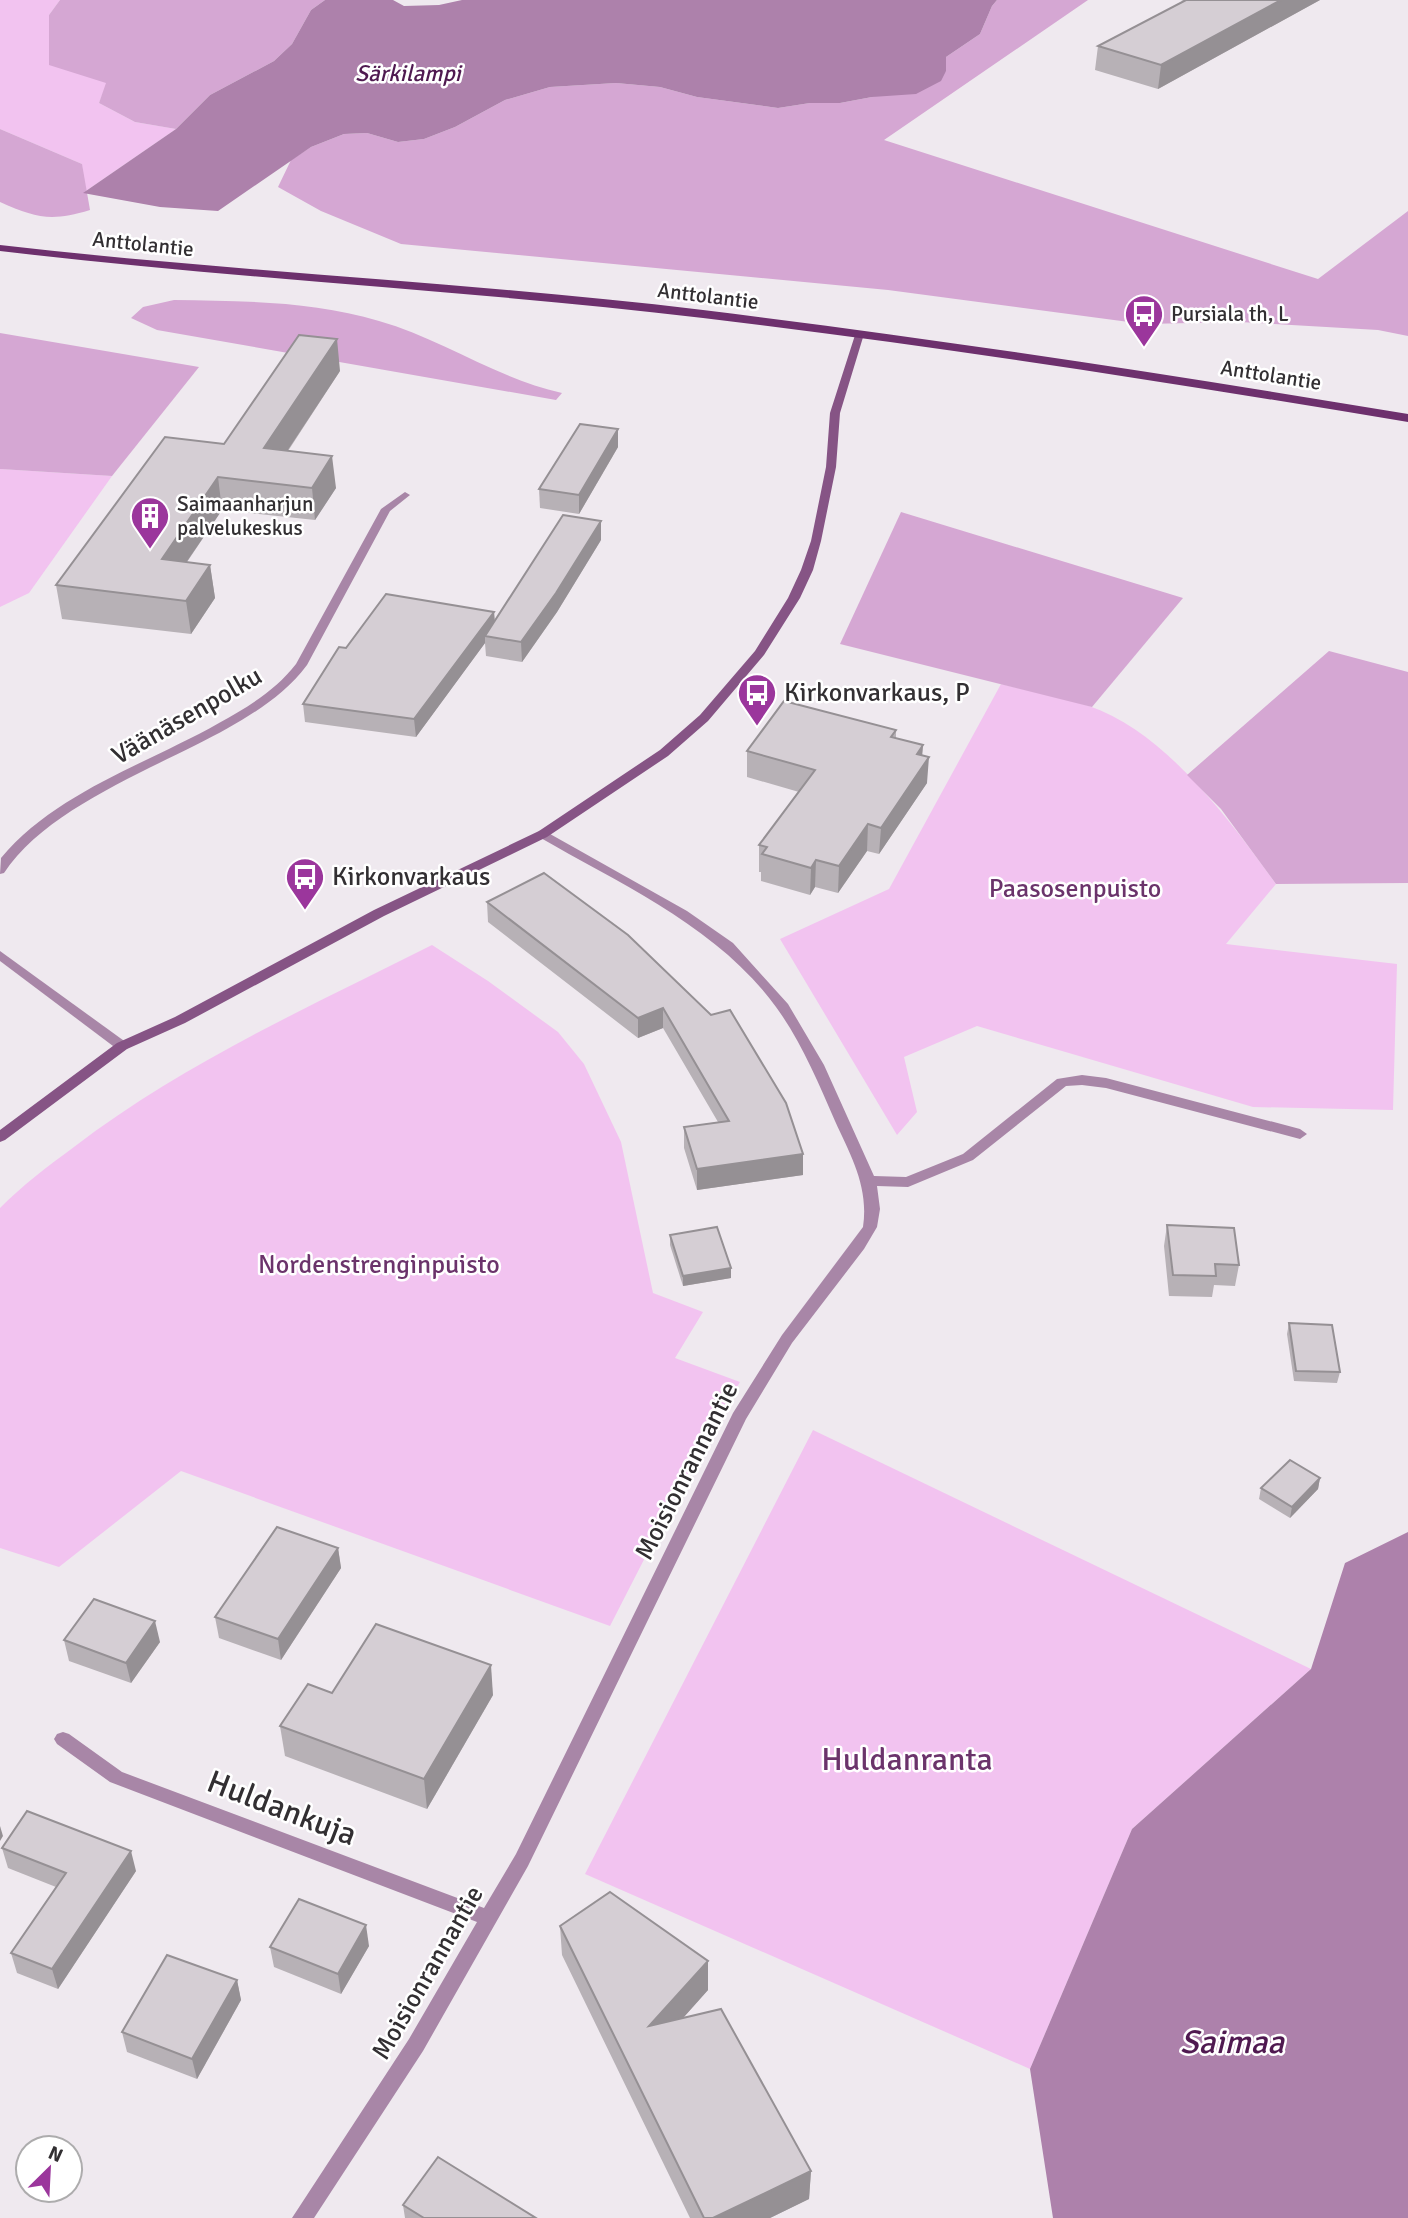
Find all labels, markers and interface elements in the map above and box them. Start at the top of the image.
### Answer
water label: Särkilampi [355,59,464,88]
street label: Anttolantie [91,226,195,262]
street label: Anttolantie [656,277,760,315]
bus stop icon: Pursiala th, L [1123,293,1165,348]
place label: Pursiala th, L [1171,301,1289,327]
street label: Anttolantie [1219,354,1323,396]
place label: Saimaanharjun palvelukeskus [177,491,313,541]
building icon: Saimaanharjun palvelukeskus [129,495,171,550]
street label: Väänäsenpolku [106,660,268,772]
bus stop icon: Kirkonvarkaus, P [736,672,778,727]
place label: Kirkonvarkaus, P [784,677,970,709]
bus stop icon: Kirkonvarkaus [284,856,326,911]
place label: Kirkonvarkaus [332,861,490,893]
park label: Paasosenpuisto [989,873,1161,905]
park label: Nordenstrenginpuisto [258,1249,500,1281]
street label: Moisionrannantie [628,1377,746,1565]
park label: Huldanranta [821,1740,993,1779]
street label: Huldankuja [202,1762,362,1854]
street label: Moisionrannantie [365,1880,491,2066]
water label: Saimaa [1180,2022,1285,2063]
north arrow [14,2134,84,2204]
text: N [45,2141,66,2168]

